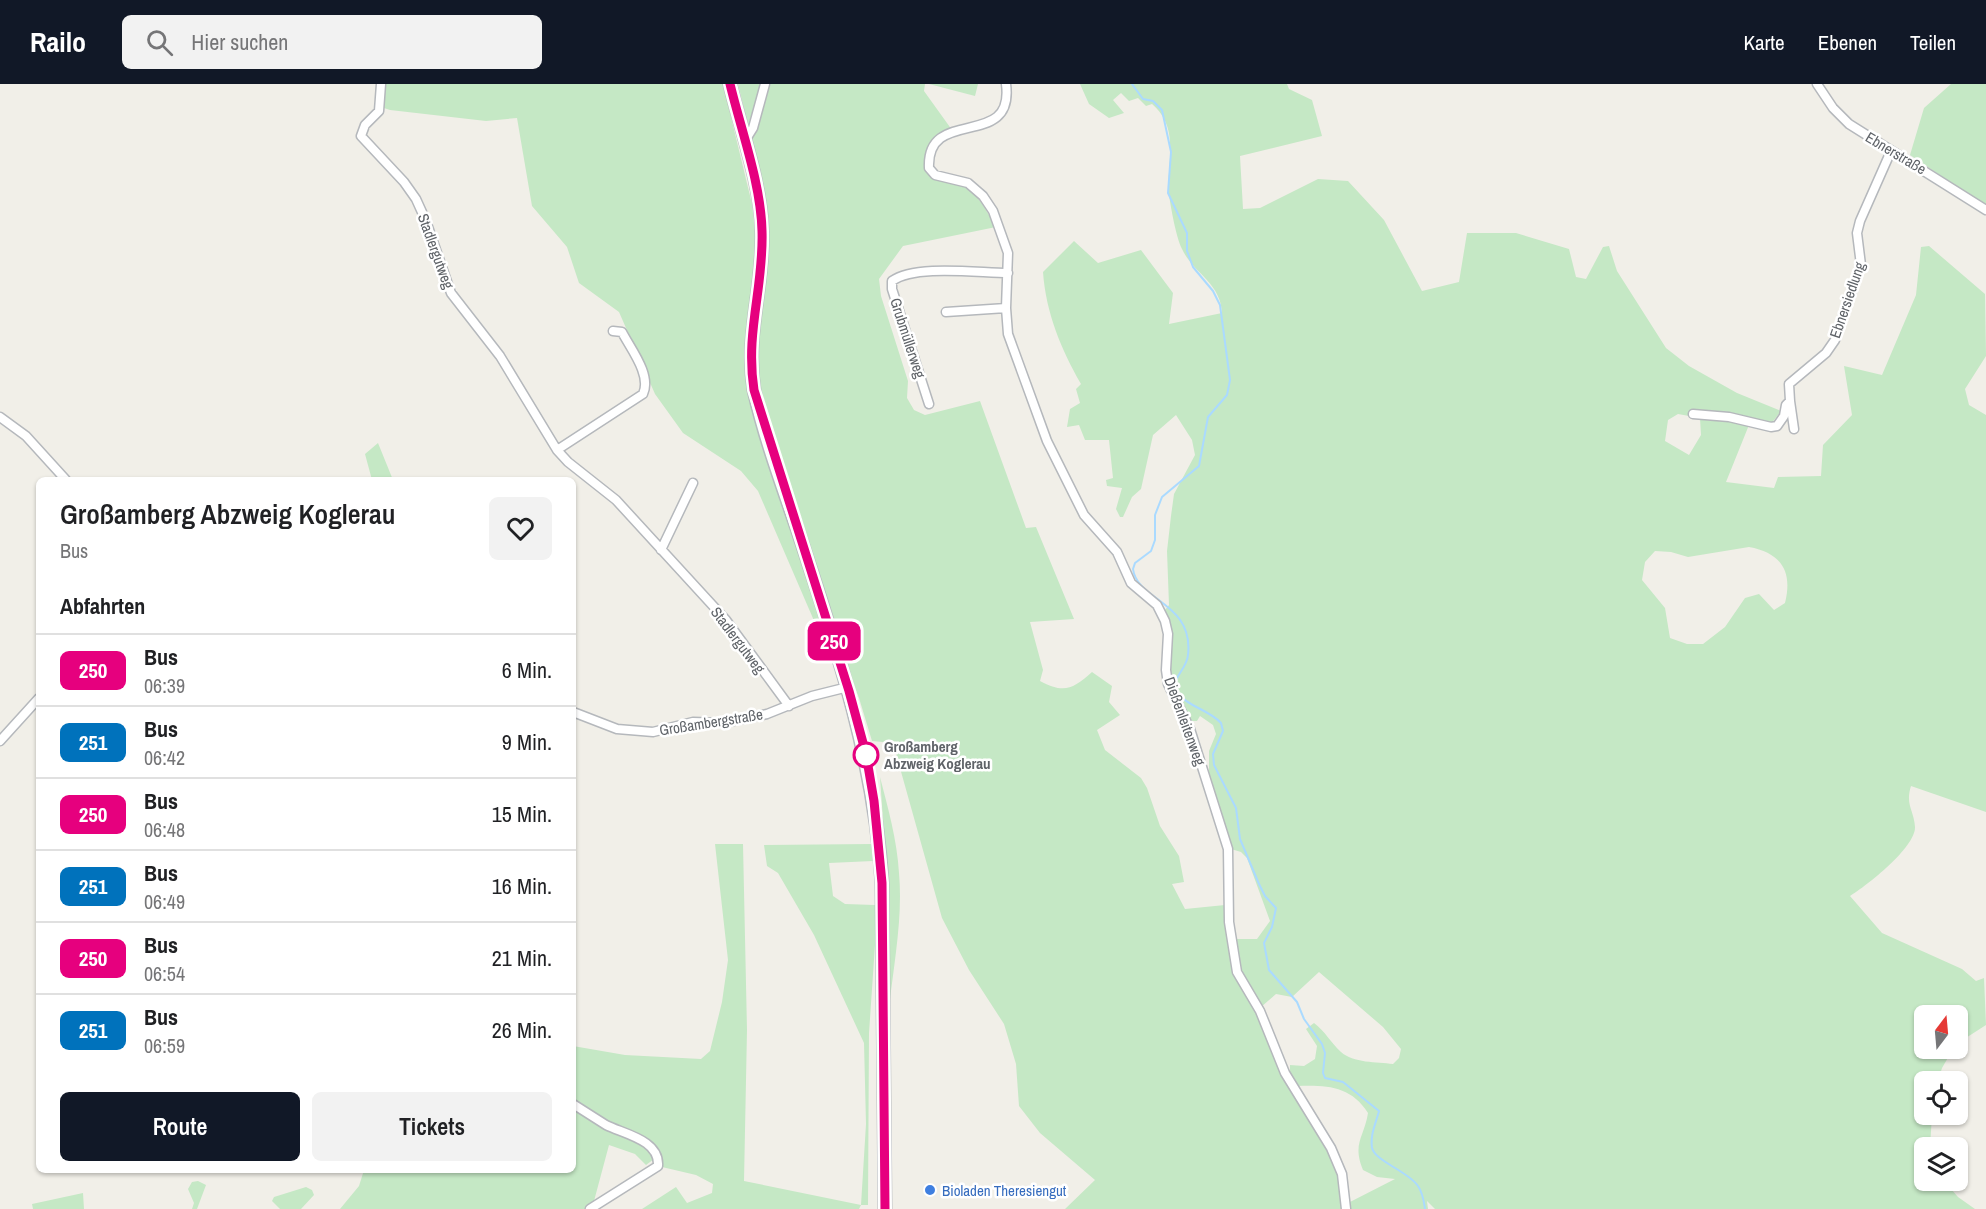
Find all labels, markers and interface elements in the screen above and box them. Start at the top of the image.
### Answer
search box [122,15,542,69]
text: Railo [30,23,86,61]
icon: search [143,26,176,59]
text: Hier suchen [191,27,288,57]
text: Karte [1744,28,1785,57]
text: Ebenen [1818,28,1877,57]
text: Teilen [1910,28,1956,57]
street label: Ebnerstraße [1862,127,1931,180]
street label: Stadlergutweg [413,210,459,292]
street label: Ebnersiedlung [1824,259,1870,341]
street label: Grubmüllerweg [885,295,931,381]
text: Großamberg Abzweig Koglerau [60,495,395,533]
button: heart [489,497,552,560]
text: Bus [60,537,88,564]
text: Abfahrten [60,591,145,621]
street label: Stadlergutweg [706,602,770,678]
line badge: 250 [800,622,868,660]
text: 250 [820,627,848,656]
text: Bus [144,642,178,672]
text: 6 Min. [502,655,552,685]
text: 250 [79,656,107,685]
text: 06:39 [144,672,185,699]
street label: Dießenleitenweg [1159,674,1211,768]
street label: Großambergstraße [658,703,764,741]
text: Bus [144,714,178,744]
text: 9 Min. [502,727,552,757]
text: 251 [79,728,107,757]
place label: Großamberg Abzweig Koglerau [884,736,991,774]
marker: Großamberg Abzweig Koglerau [853,742,879,768]
text: 06:42 [144,744,185,771]
text: Bus [144,786,178,816]
text: 15 Min. [492,799,552,829]
text: 250 [79,800,107,829]
text: 06:48 [144,816,185,843]
text: Bus [144,858,178,888]
text: 16 Min. [492,871,552,901]
text: 251 [79,872,107,901]
text: 06:49 [144,888,185,915]
text: Bus [144,930,178,960]
text: 21 Min. [492,943,552,973]
text: 250 [79,944,107,973]
text: 06:54 [144,960,185,987]
text: Bus [144,1002,178,1032]
north arrow [1914,1005,1968,1059]
map controls [1914,1005,1968,1191]
text: 26 Min. [492,1015,552,1045]
text: 251 [79,1016,107,1045]
text: 06:59 [144,1032,185,1059]
button: locate [1914,1071,1968,1125]
button: Route [60,1092,300,1161]
button: Tickets [312,1092,552,1161]
button: layers [1914,1137,1968,1191]
place label: Bioladen Theresiengut [942,1180,1067,1201]
marker: Bioladen Theresiengut [923,1183,937,1197]

